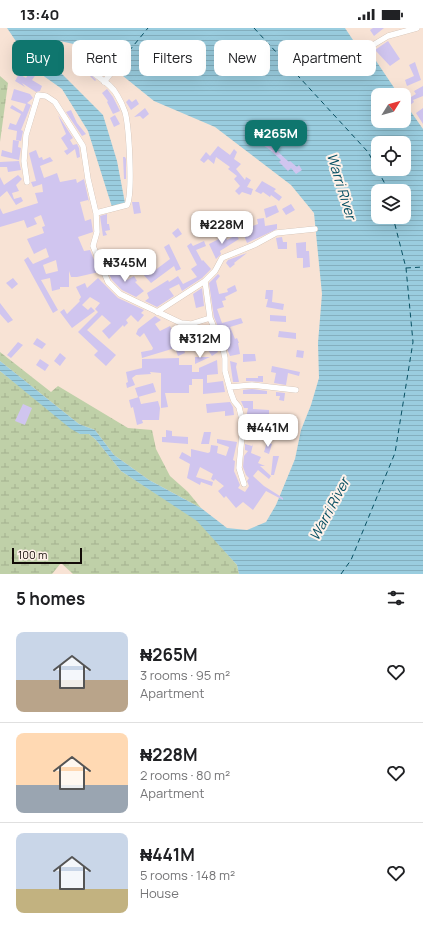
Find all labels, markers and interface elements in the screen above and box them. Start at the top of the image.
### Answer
text: 13:40 [20,4,59,25]
chip: Buy [12,40,64,76]
chip: Rent [72,40,131,76]
chip: Filters [139,40,206,76]
chip: New [214,40,270,76]
chip: Apartment [278,40,376,76]
north arrow [371,88,411,128]
map controls [371,88,411,224]
pin: ₦265M [248,120,304,154]
text: ₦265M [254,124,298,142]
button: locate [371,136,411,176]
water label: Warri River [323,150,362,223]
button: layers [371,184,411,224]
pin: ₦228M [194,211,250,245]
text: ₦228M [200,215,244,233]
pin: ₦345M [97,249,153,283]
text: ₦345M [103,253,147,271]
pin: ₦312M [172,325,228,359]
text: ₦312M [179,329,221,347]
pin: ₦441M [240,414,296,448]
text: ₦441M [247,418,289,436]
water label: Warri River [305,473,354,544]
scale bar [12,546,82,565]
text: 100 m [18,547,47,562]
text: 5 homes [16,587,85,610]
icon: filters [385,587,407,609]
text: ₦265M [140,643,197,666]
icon: home [48,648,96,696]
icon: heart [385,661,407,683]
text: 3 rooms · 95 m² [140,666,230,684]
text: Apartment [140,684,204,702]
text: ₦228M [140,743,197,766]
icon: home [48,749,96,797]
icon: heart [385,762,407,784]
text: 2 rooms · 80 m² [140,766,230,784]
text: Apartment [140,784,204,802]
text: ₦441M [140,843,195,866]
icon: home [48,849,96,897]
icon: heart [385,862,407,884]
text: 5 rooms · 148 m² [140,866,235,884]
text: House [140,884,179,902]

